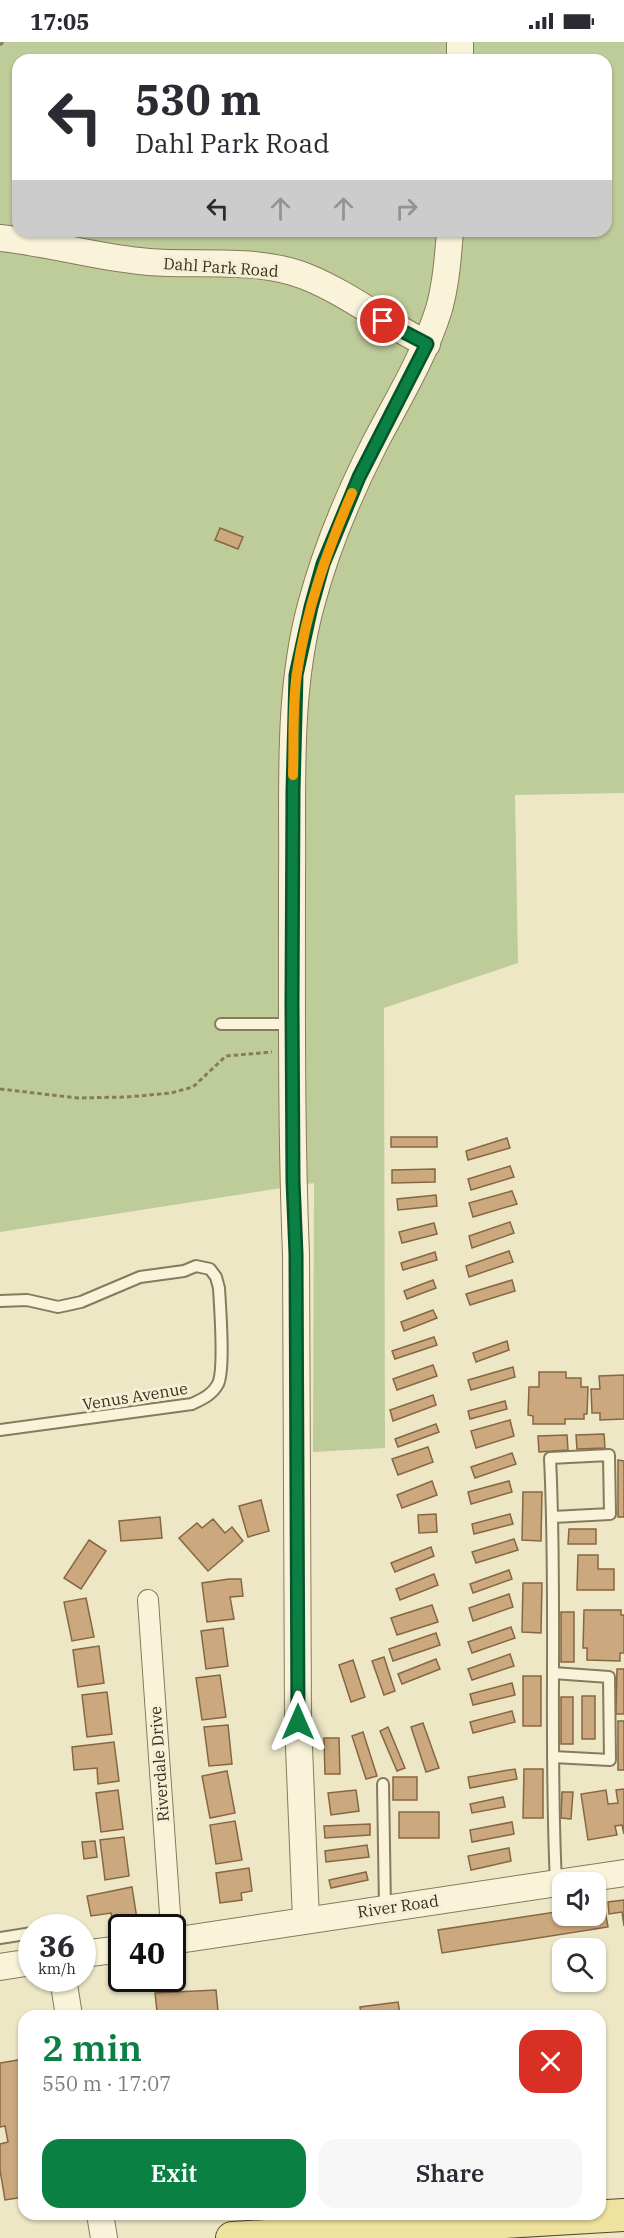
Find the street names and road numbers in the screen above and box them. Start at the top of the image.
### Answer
street label: Dahl Park Road [163,253,279,281]
street label: Venus Avenue [81,1378,189,1414]
street label: Riverdale Drive [145,1706,173,1822]
street label: River Road [356,1890,440,1922]

